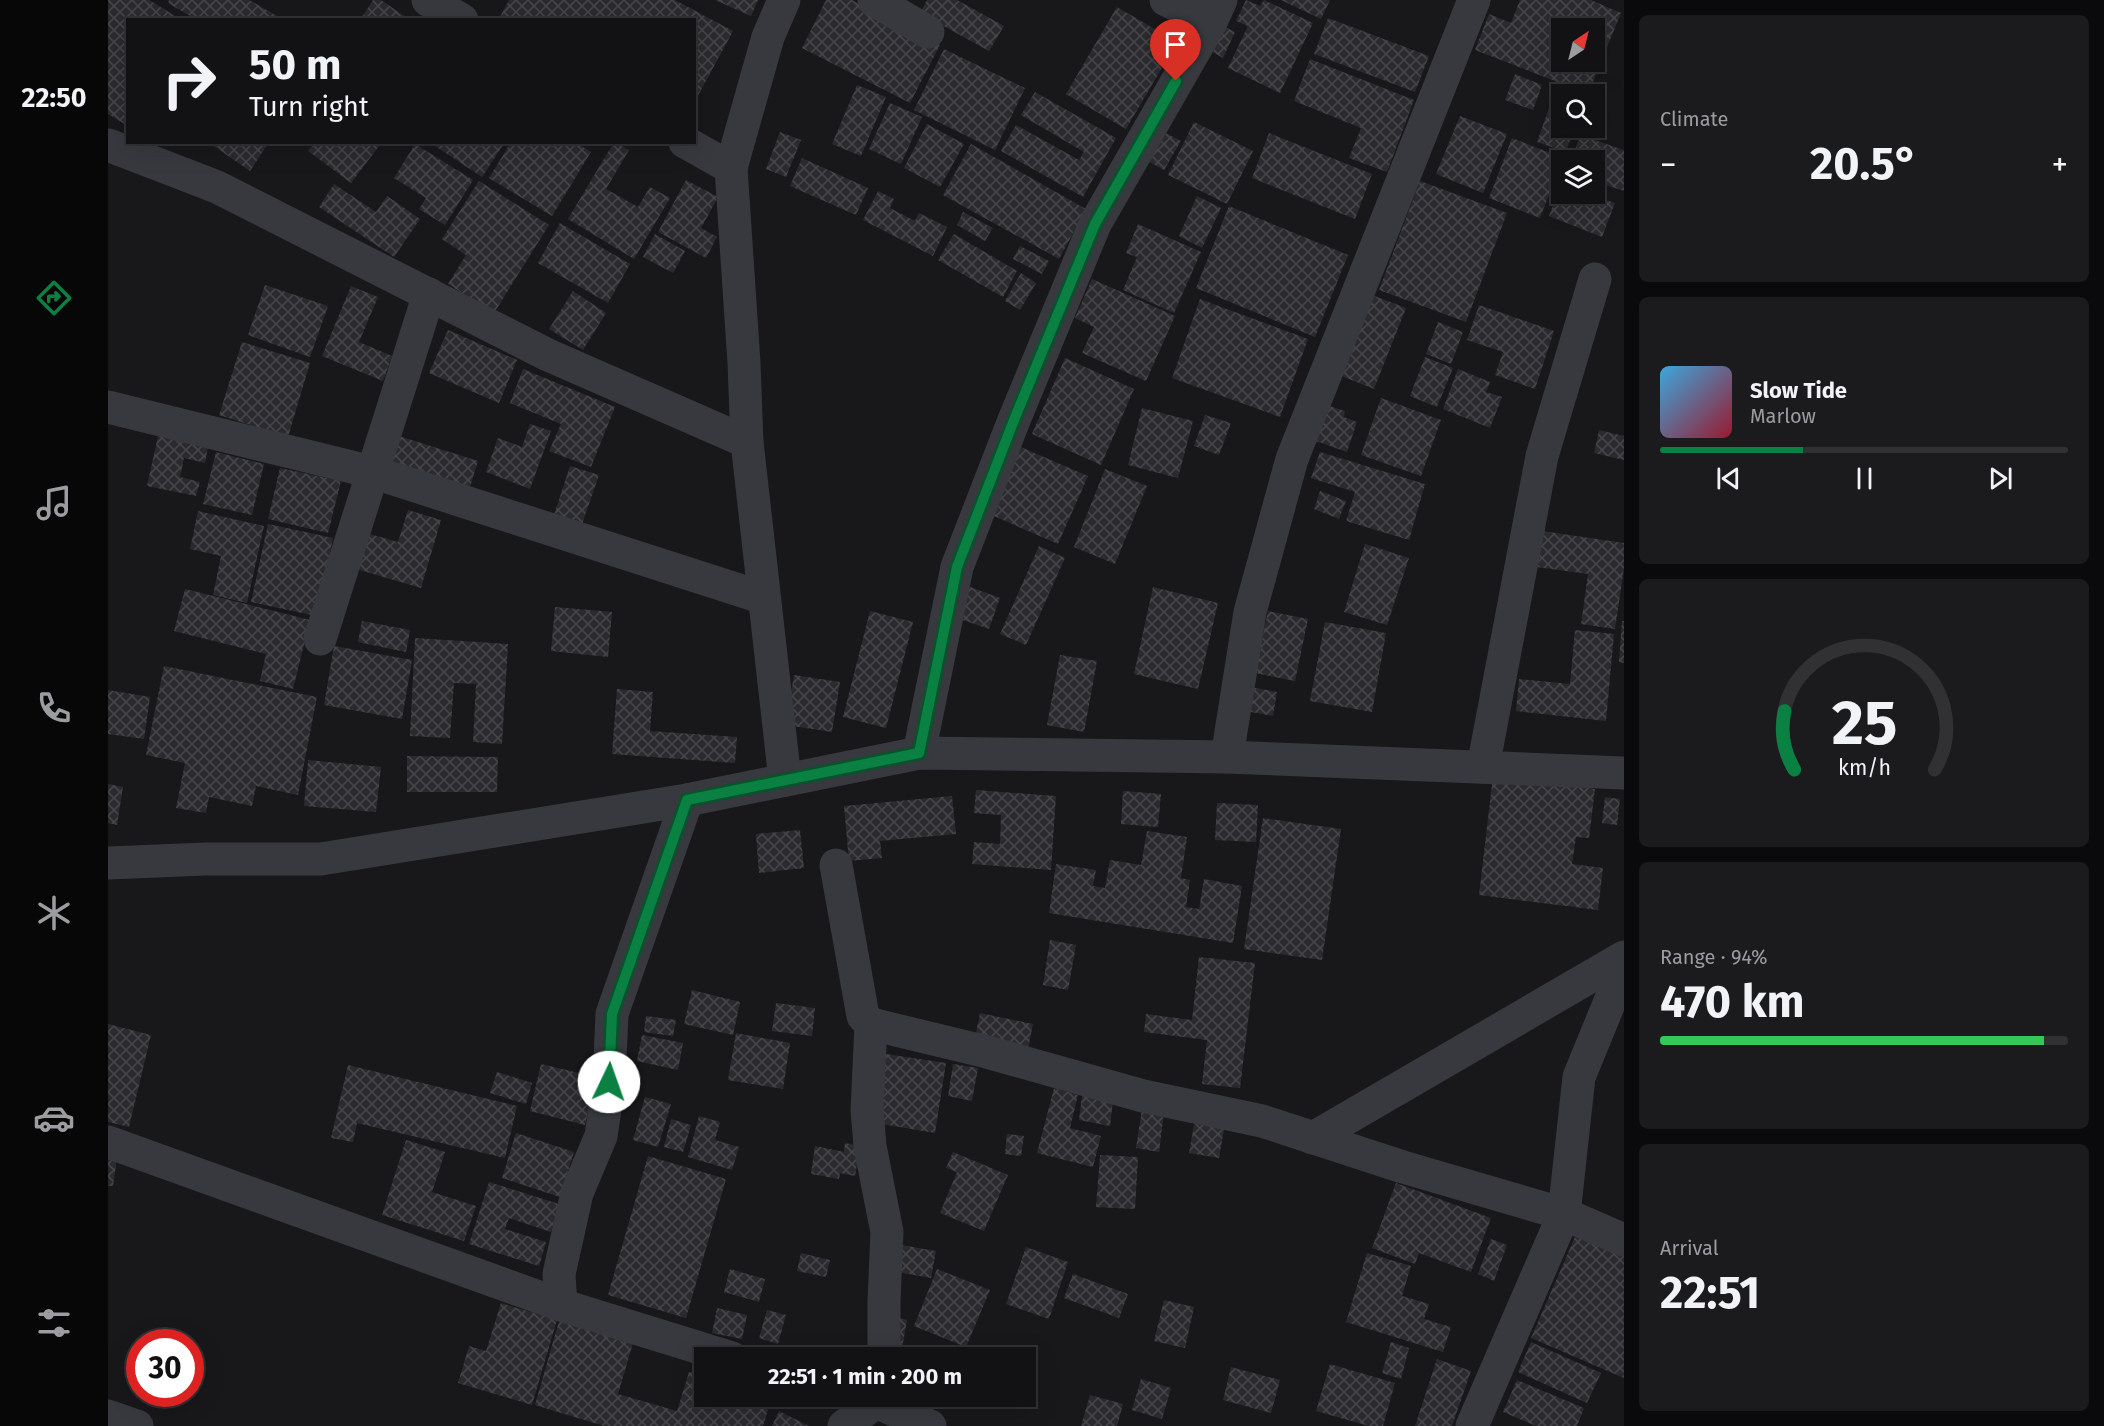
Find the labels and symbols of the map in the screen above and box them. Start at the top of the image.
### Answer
north arrow [1551,18,1605,72]
pin [1150,19,1201,81]
position arrow [577,1050,641,1114]
speed limit sign: 30 [126,1329,204,1407]

